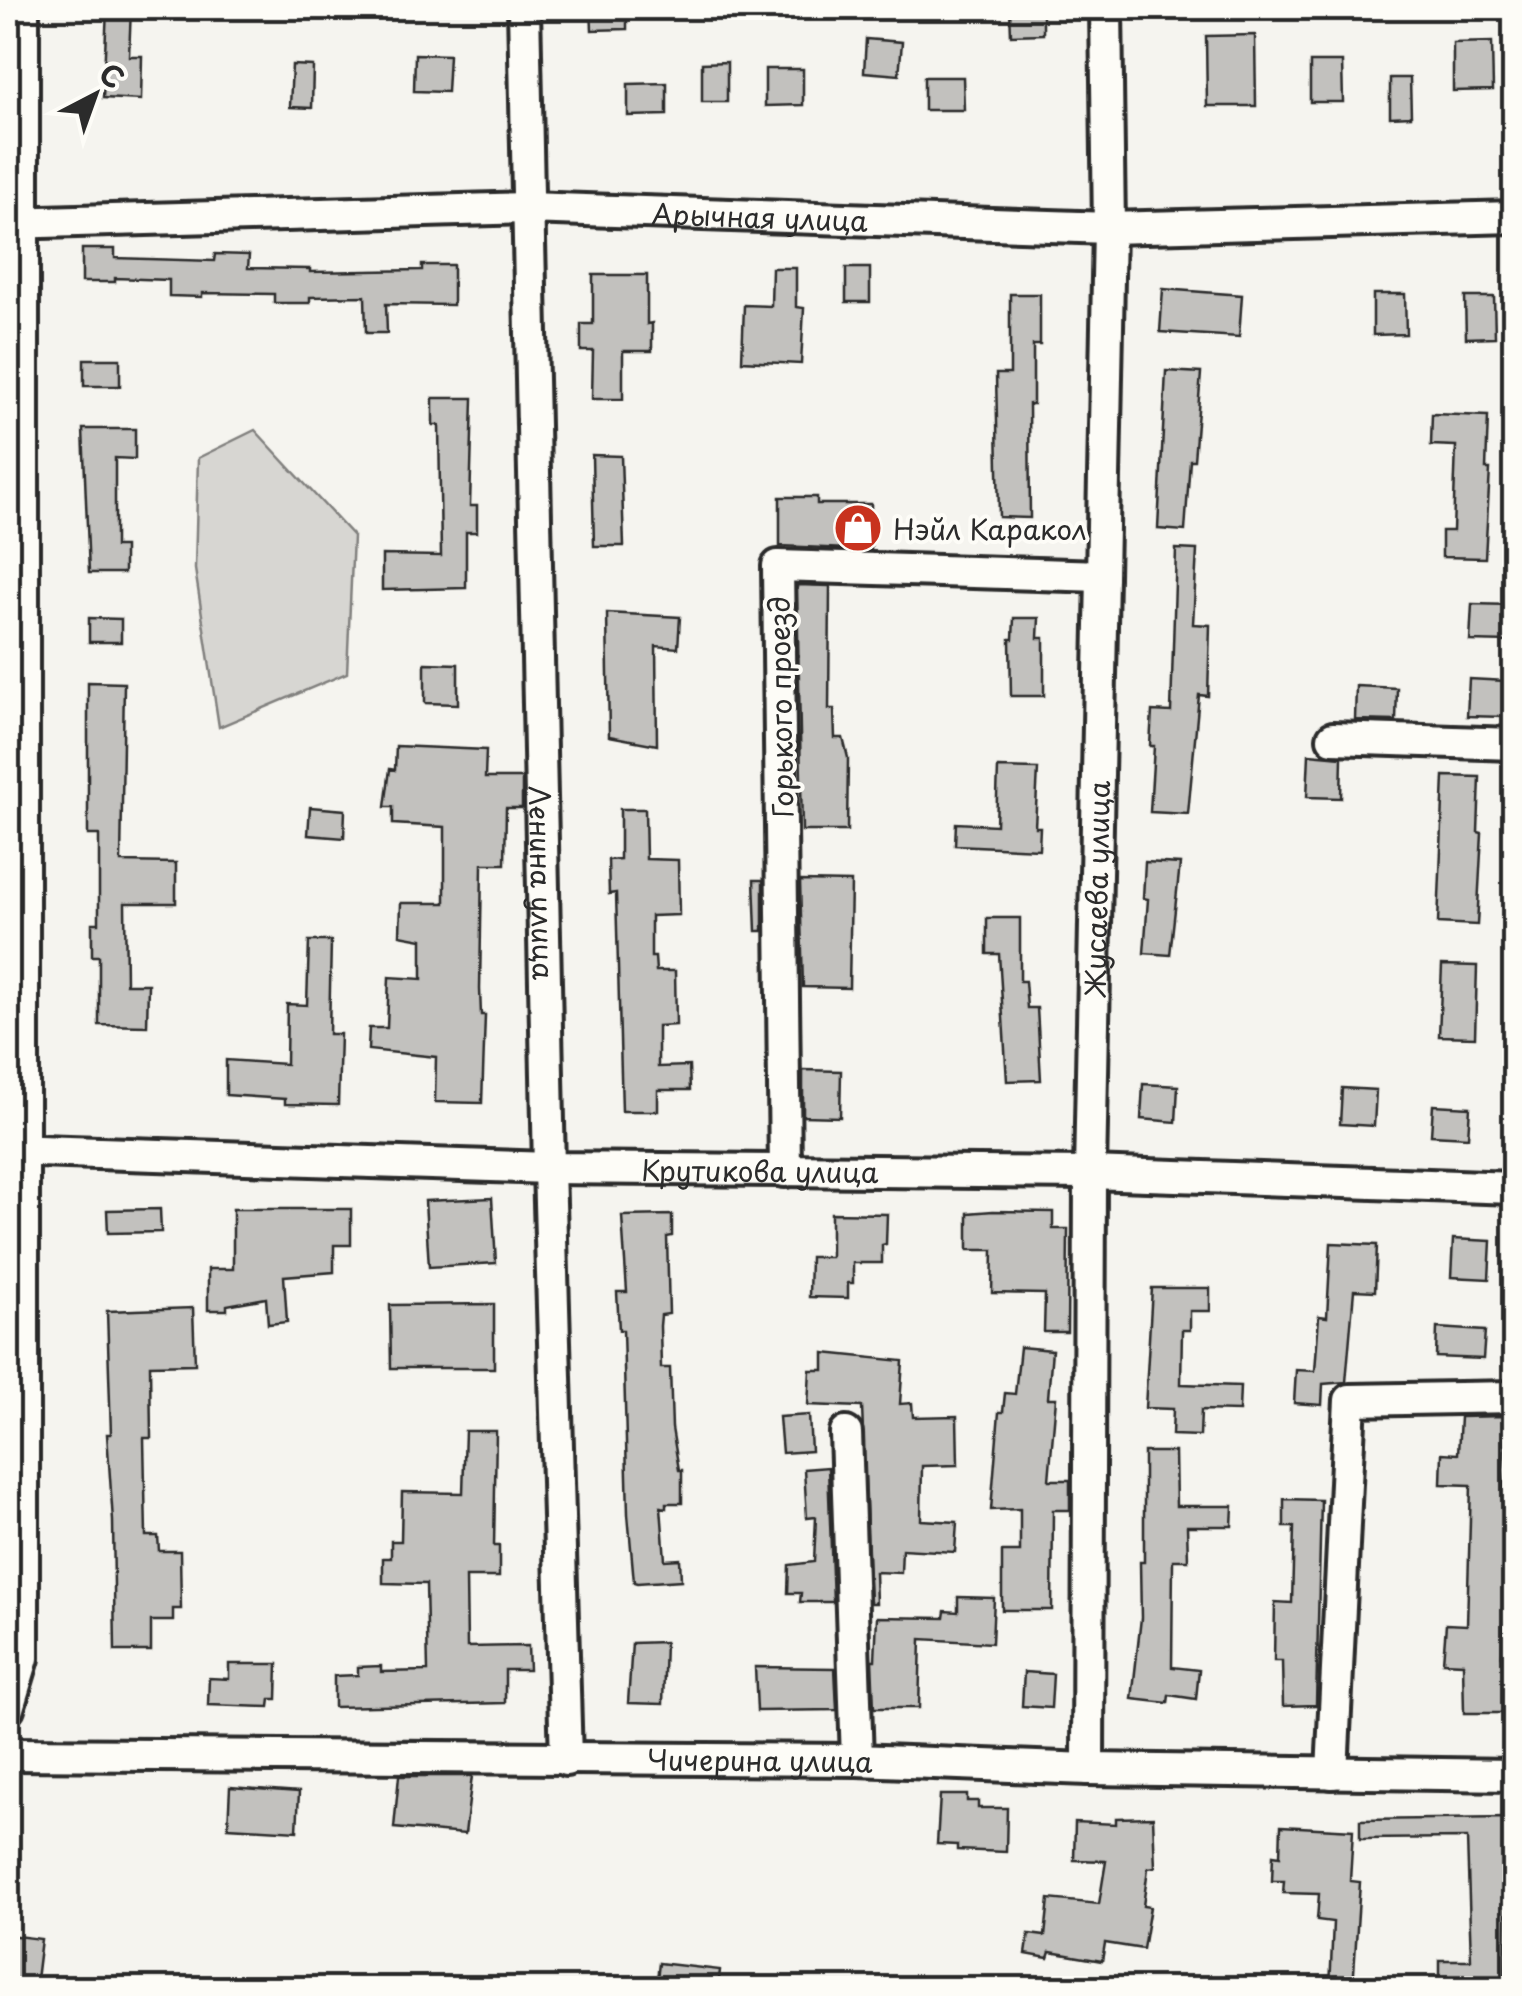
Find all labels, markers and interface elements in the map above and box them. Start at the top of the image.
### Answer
north arrow [45,45,145,145]
text: С [90,52,134,98]
street label: Арычная улица [651,191,869,241]
shop icon: Нэйл Каракол [832,502,884,554]
place label: Нэйл Каракол [893,507,1087,550]
street label: Горького проезд [757,596,803,818]
street label: Жусаева улица [1072,780,1119,998]
street label: Ленина улица [519,785,566,981]
street label: Крутикова улица [641,1147,879,1193]
street label: Чичерина улица [647,1737,874,1782]

